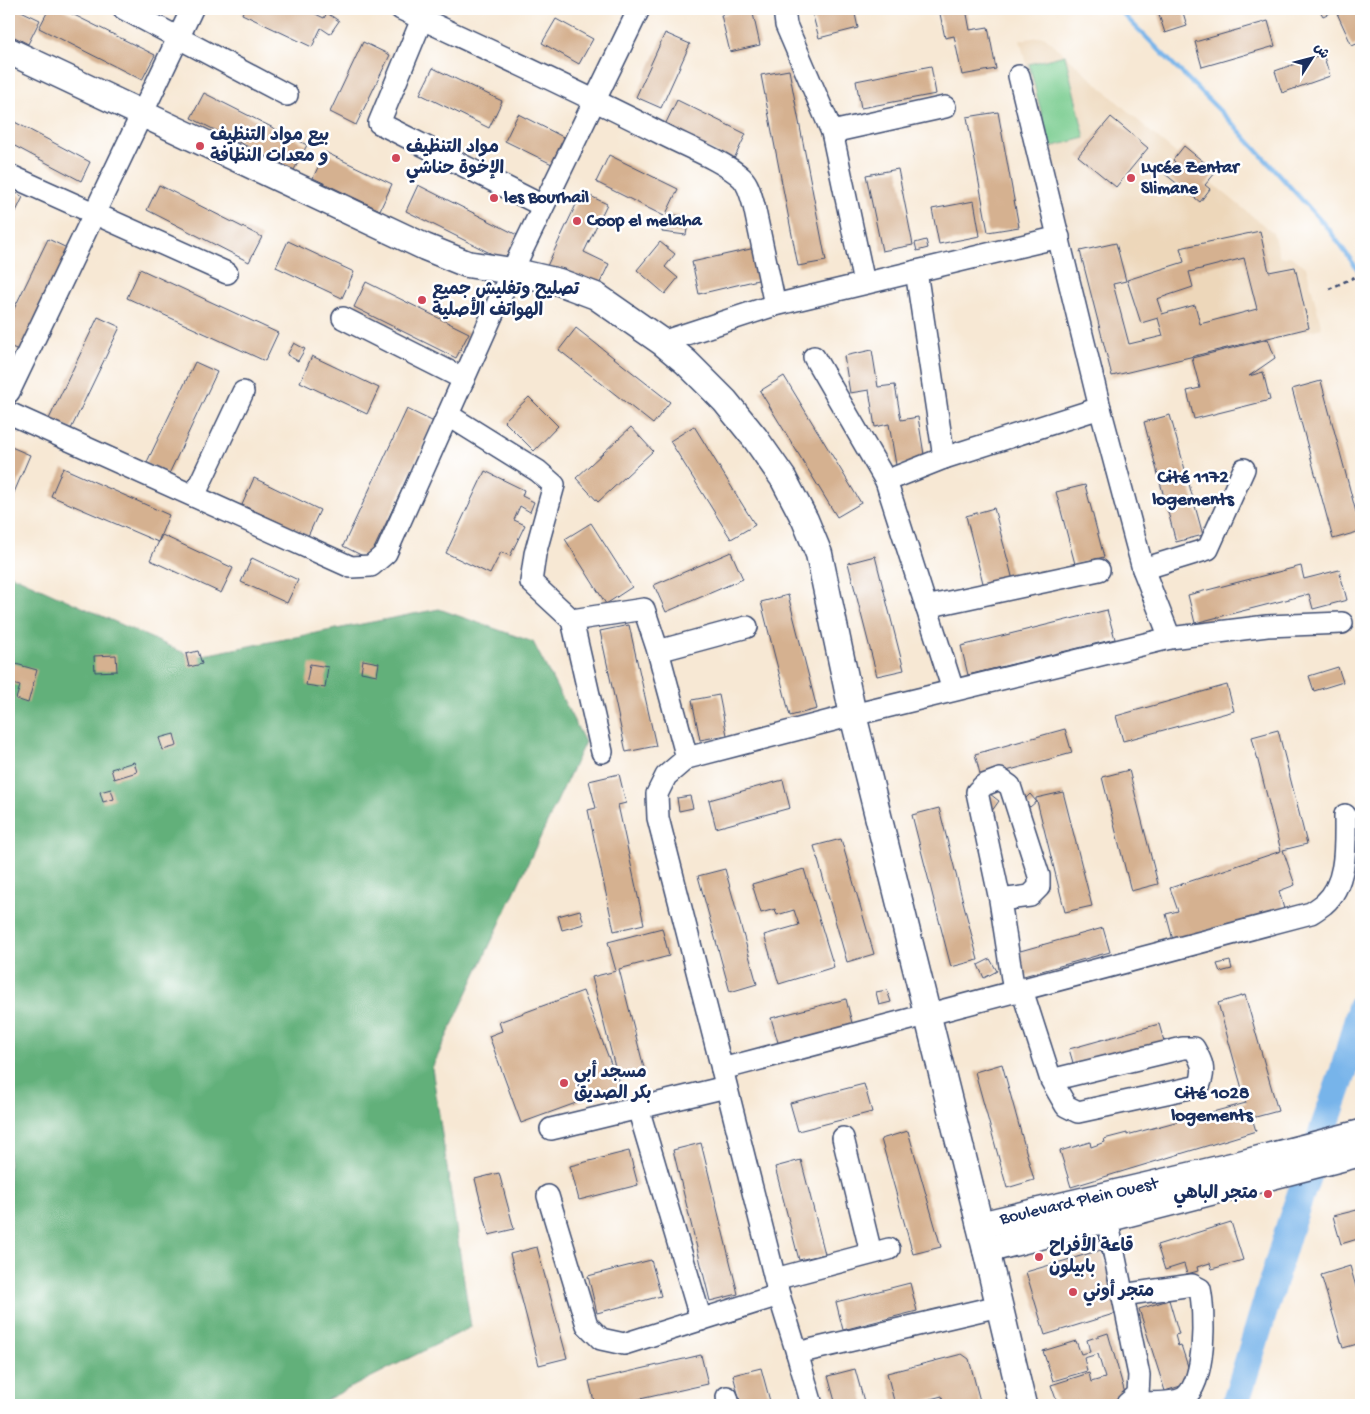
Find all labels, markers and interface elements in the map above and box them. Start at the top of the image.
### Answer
north arrow [1288,32,1338,82]
text: ش [1309,41,1332,63]
place label: بيع مواد التنظيف و معدات النظافة [210,126,329,168]
place label: مواد التنظيف الإخوة حناشي [406,138,504,183]
marker: بيع مواد التنظيف و معدات النظافة [194,140,206,152]
marker: مواد التنظيف الإخوة حناشي [390,152,402,164]
place label: Lycée Zentar Slimane [1141,158,1241,200]
marker: Lycée Zentar Slimane [1125,172,1137,184]
place label: les Bourhail [503,188,589,209]
marker: les Bourhail [488,192,500,204]
place label: Coop el melaha [586,211,703,232]
marker: Coop el melaha [571,215,583,227]
place label: تصليح وتفليش جميع الهواتف الأصلية [432,280,580,322]
marker: تصليح وتفليش جميع الهواتف الأصلية [416,294,428,306]
district label: Cité 1172 logements [1151,467,1235,512]
place label: مسجد أبي بكر الصديق [574,1060,651,1105]
marker: مسجد أبي بكر الصديق [558,1077,570,1089]
district label: Cité 1028 logements [1170,1083,1254,1128]
street label: Boulevard Plein Ouest [997,1173,1162,1231]
place label: متجر الباهي [1174,1184,1258,1208]
marker: متجر الباهي [1262,1188,1274,1200]
place label: قاعة الأفراح بابيلون [1049,1233,1134,1279]
marker: قاعة الأفراح بابيلون [1033,1251,1045,1263]
place label: متجر أوني [1083,1279,1154,1306]
marker: متجر أوني [1067,1286,1079,1298]

